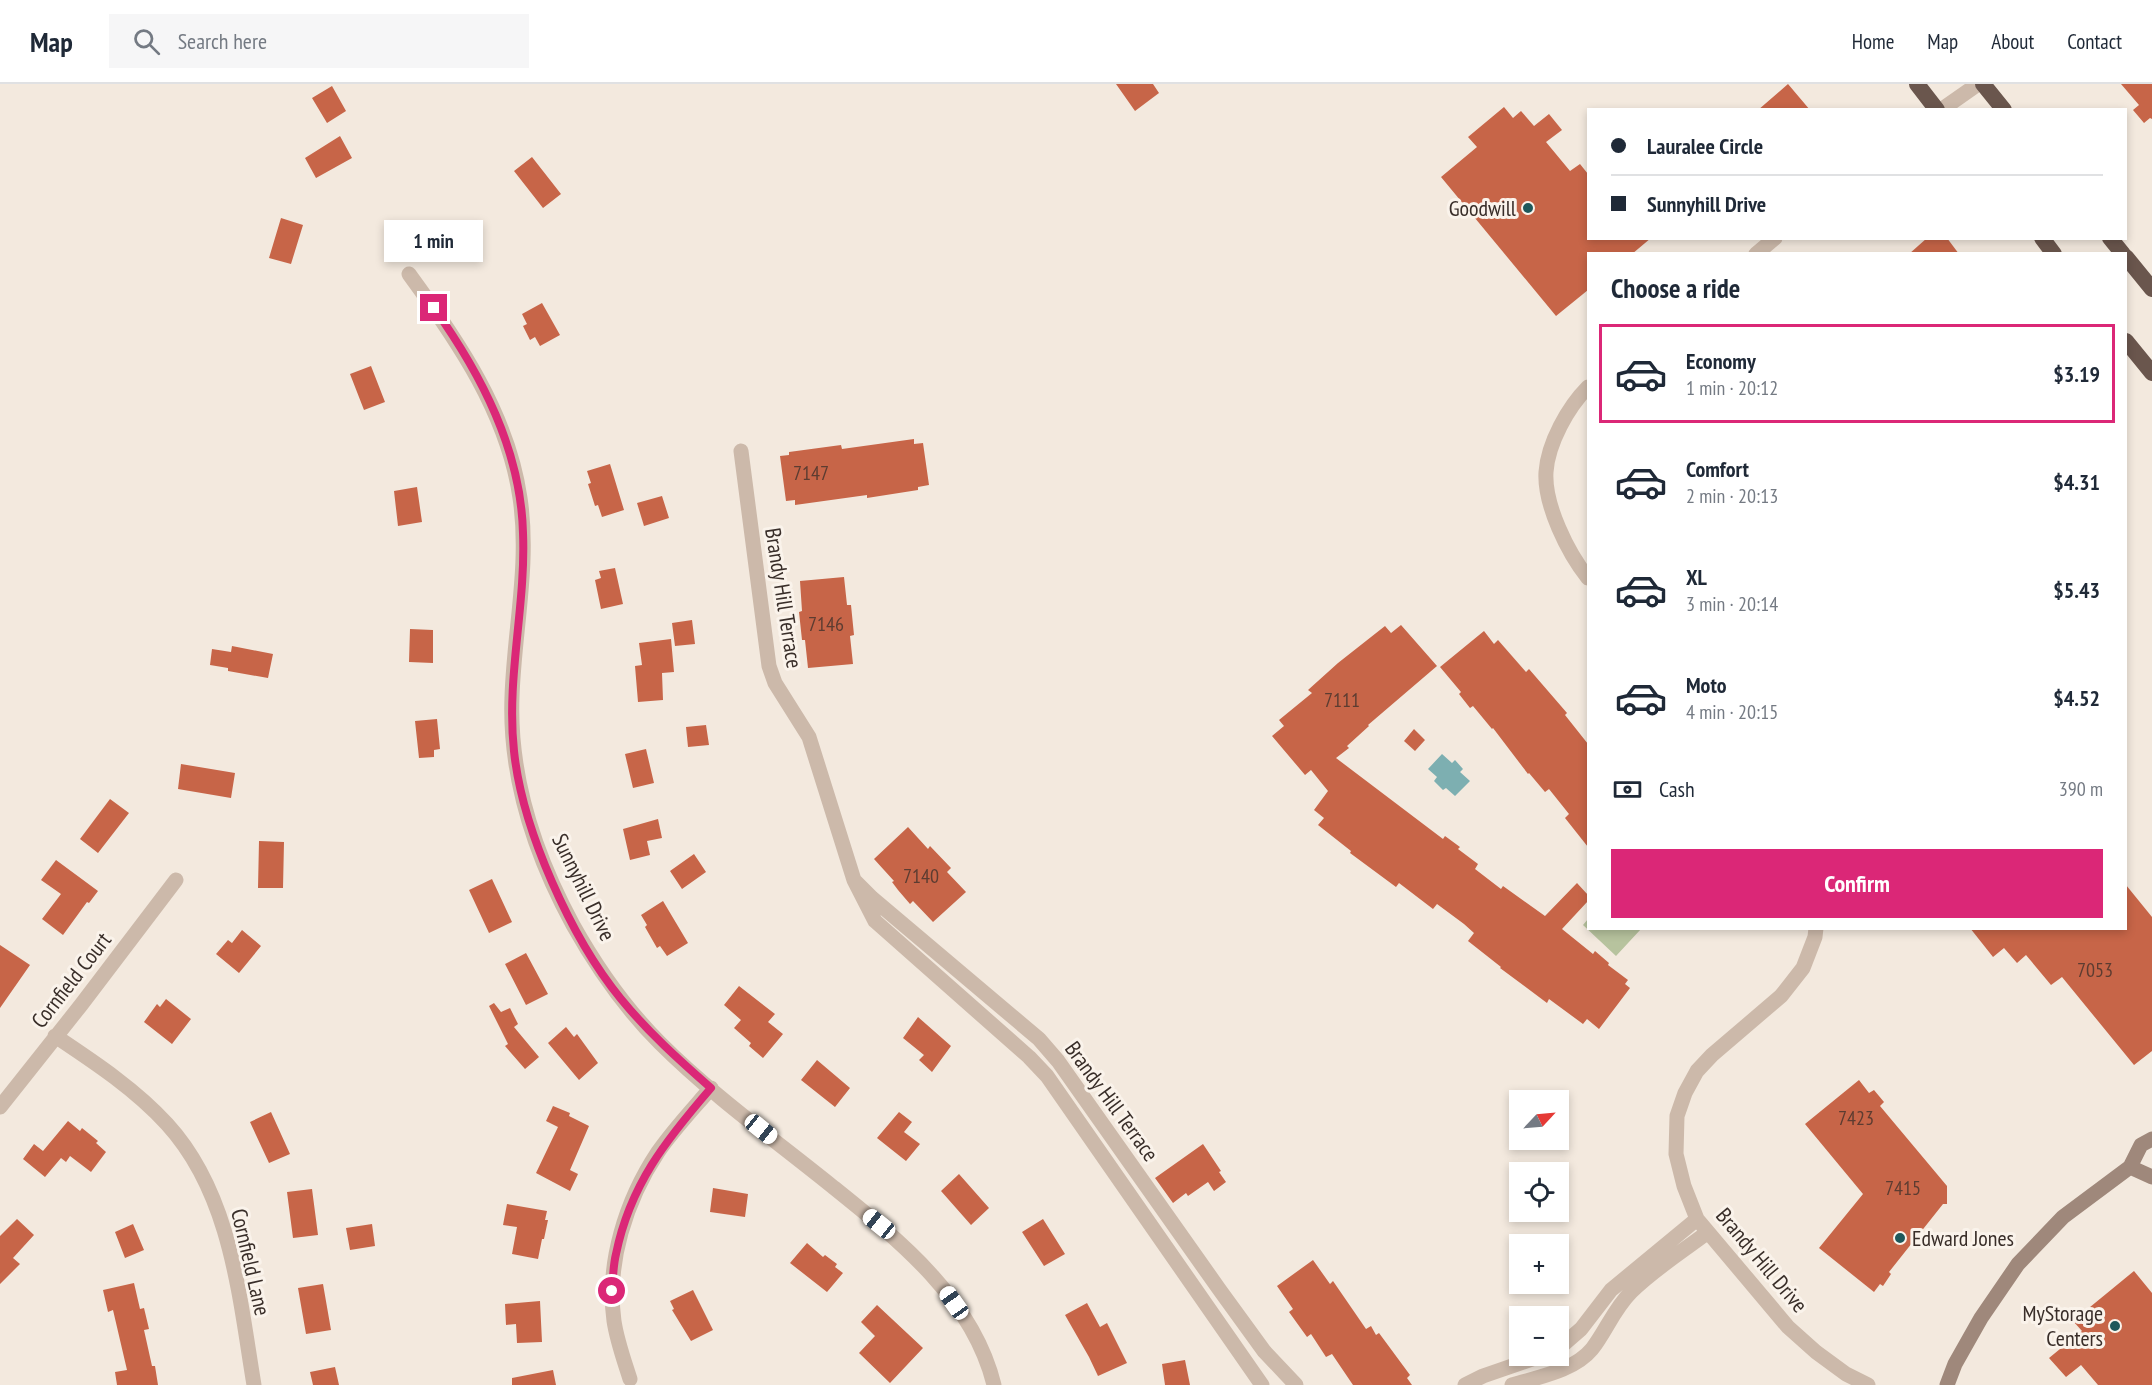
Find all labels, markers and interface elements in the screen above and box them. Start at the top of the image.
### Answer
search box [109,14,529,68]
text: Map [30,23,73,60]
icon: search [130,25,163,58]
text: Search here [178,27,267,55]
text: Home [1852,28,1894,55]
text: Map [1927,28,1958,55]
text: About [1991,28,2034,55]
text: Contact [2067,28,2122,55]
text: Lauralee Circle [1647,132,1763,160]
text: Sunnyhill Drive [1647,190,1766,218]
place label: Goodwill [1449,194,1517,222]
marker: Goodwill [1521,201,1535,215]
callout: 1 min [384,221,484,263]
text: 1 min [413,228,454,254]
text: Choose a ride [1611,271,1740,305]
route end [420,294,447,321]
icon: car [1614,347,1668,401]
text: Economy [1686,347,1756,375]
text: $3.19 [2053,360,2100,388]
text: 1 min · 20:12 [1686,375,1778,401]
icon: car [1614,455,1668,509]
text: Comfort [1686,455,1749,483]
house number: 7147 [793,460,829,486]
text: $4.31 [2053,468,2100,496]
text: 2 min · 20:13 [1686,483,1778,509]
street label: Brandy Hill Terrace [759,526,809,670]
icon: car [1614,563,1668,617]
text: XL [1686,563,1707,591]
text: $5.43 [2053,576,2100,604]
text: 3 min · 20:14 [1686,591,1778,617]
house number: 7146 [808,611,844,637]
icon: car [1614,671,1668,725]
text: Moto [1686,671,1727,699]
text: $4.52 [2053,684,2100,712]
house number: 7111 [1324,687,1360,713]
text: 4 min · 20:15 [1686,699,1778,725]
icon: cash [1611,773,1644,806]
text: Cash [1659,775,1695,803]
text: 390 m [2059,776,2103,802]
street label: Sunnyhill Drive [546,829,622,945]
button: Confirm [1611,849,2103,918]
house number: 7140 [903,863,939,889]
street label: Cornfield Court [25,927,117,1033]
house number: 7053 [2077,957,2113,983]
street label: Brandy Hill Terrace [1059,1035,1165,1167]
north arrow [1509,1090,1569,1150]
map controls [1509,1090,1569,1366]
house number: 7423 [1838,1105,1874,1131]
car [741,1111,781,1147]
button: locate [1509,1162,1569,1222]
house number: 7415 [1885,1175,1921,1201]
street label: Brandy Hill Drive [1710,1202,1814,1318]
street label: Cornfield Lane [225,1206,277,1318]
car [859,1206,899,1242]
place label: Edward Jones [1912,1224,2014,1252]
marker: Edward Jones [1893,1231,1907,1245]
button: + [1509,1234,1569,1294]
route start [598,1277,625,1304]
car [936,1283,972,1323]
place label: MyStorage Centers [2023,1299,2103,1352]
button: − [1509,1306,1569,1366]
marker: MyStorage Centers [2108,1319,2122,1333]

